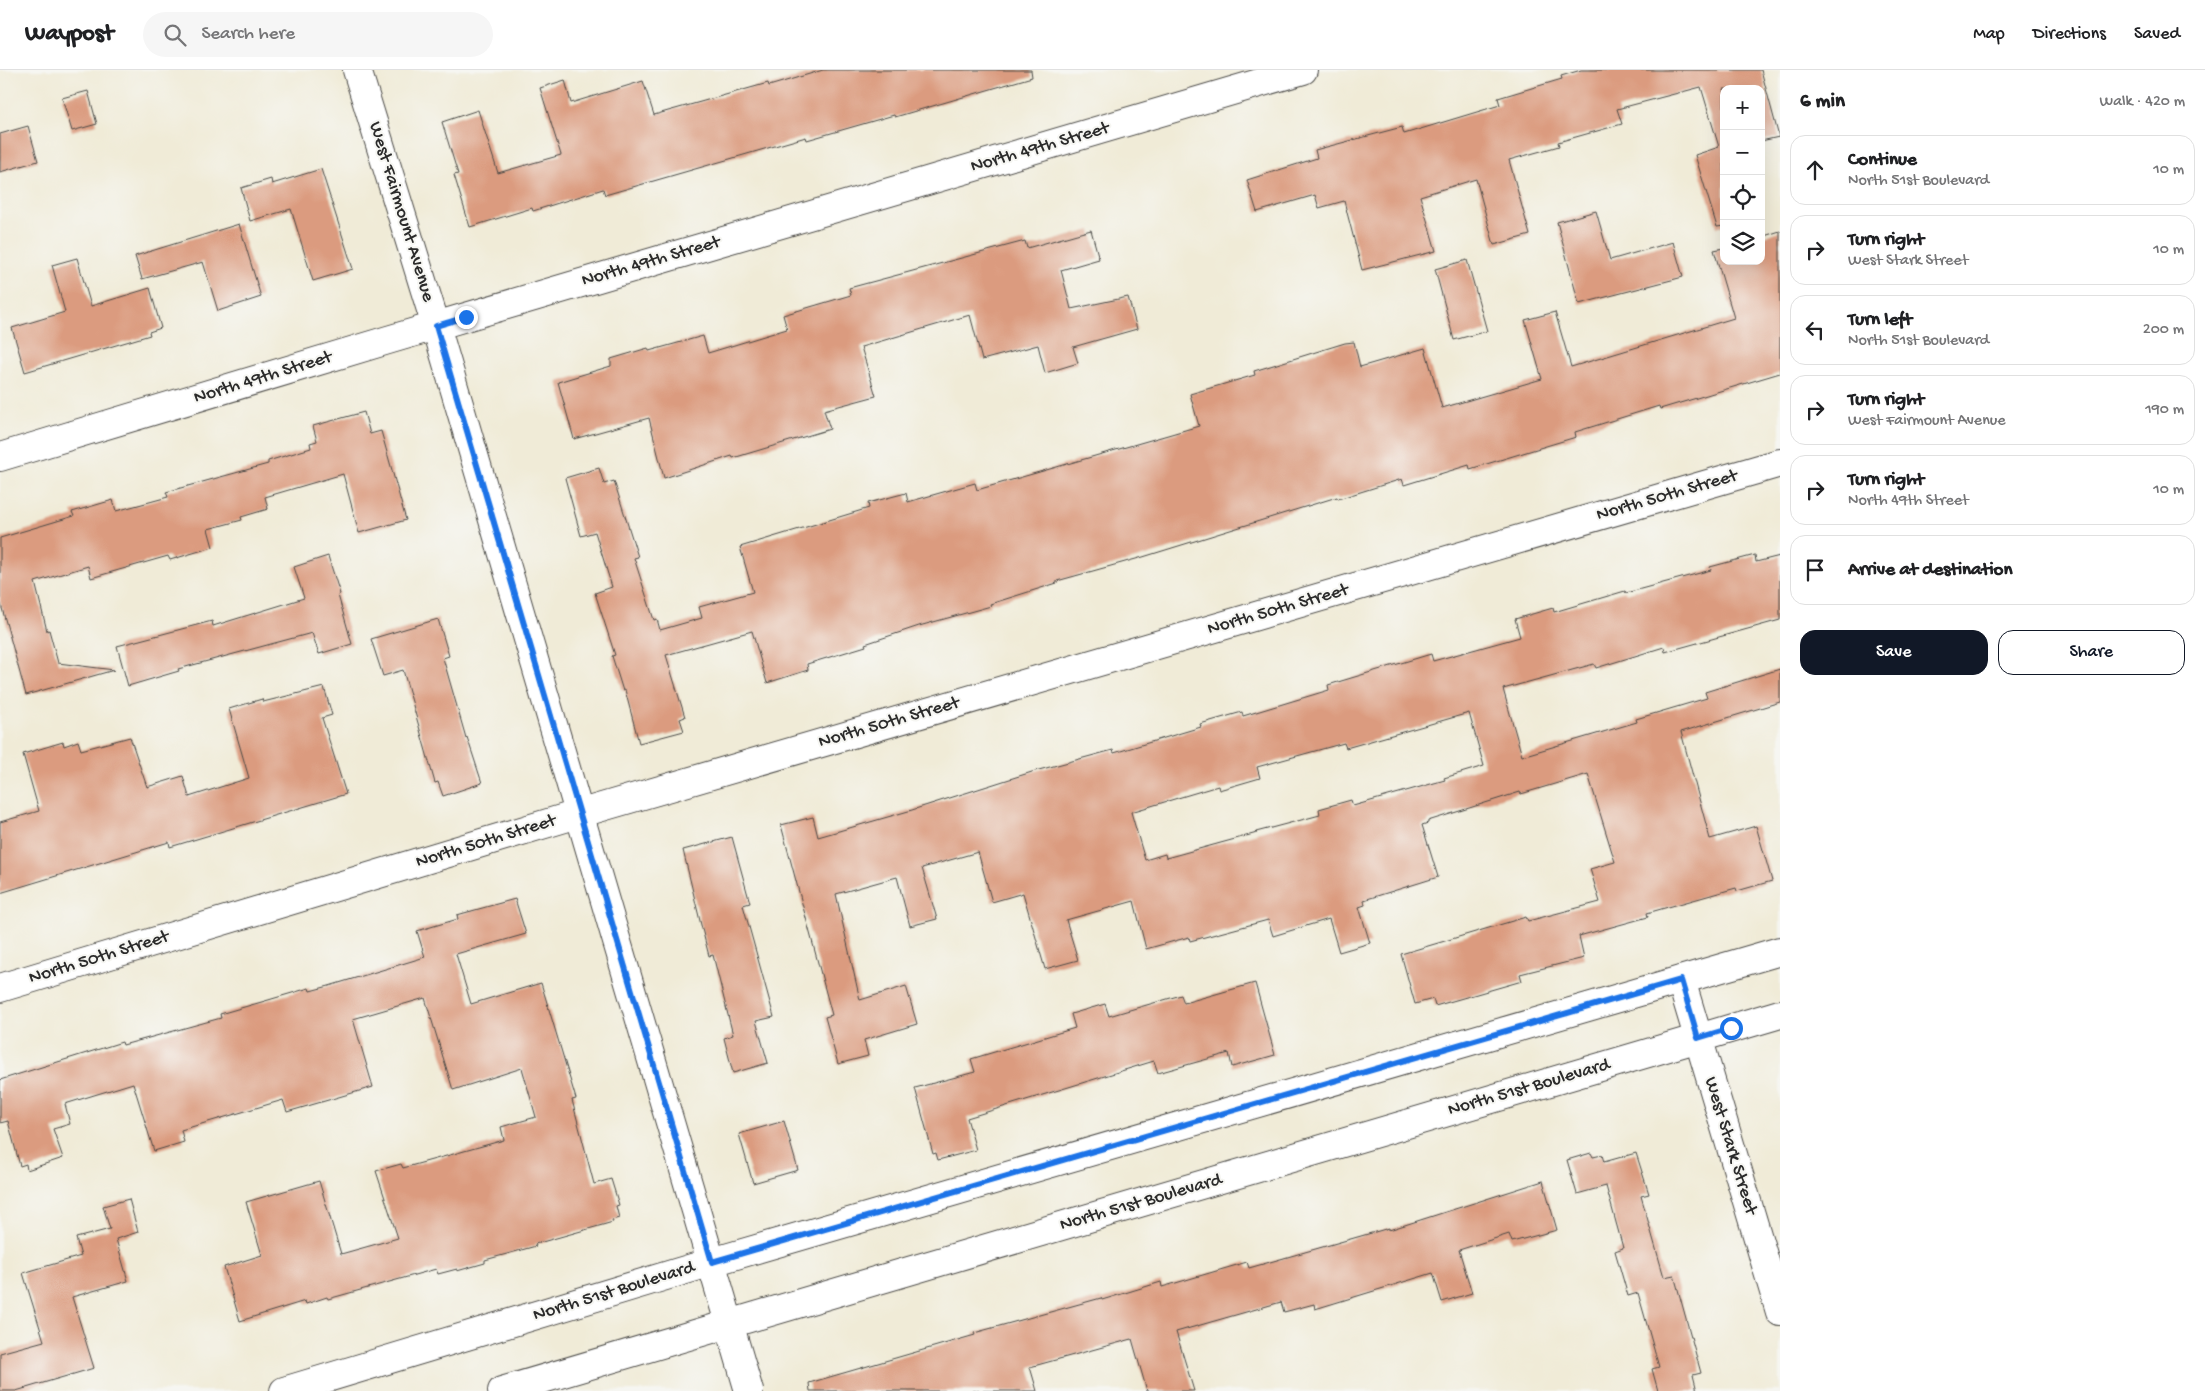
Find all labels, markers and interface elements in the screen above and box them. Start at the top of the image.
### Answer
search box [143,12,493,57]
text: Waypost [25,20,113,49]
icon: search [161,21,189,49]
text: Search here [201,23,295,46]
text: Map [1973,24,2005,45]
text: Directions [2033,24,2106,45]
text: Saved [2134,24,2180,45]
map controls [1720,85,1765,265]
button: + [1720,85,1765,130]
text: 6 min [1800,90,1845,115]
text: Walk · 420 m [2100,93,2185,112]
street label: North 49th Street [968,117,1114,179]
street label: West Fairmount Avenue [363,119,439,305]
button: − [1720,130,1765,175]
text: Continue [1848,149,1917,172]
icon: ahead [1801,156,1829,184]
text: 10 m [2153,161,2184,180]
text: North 51st Boulevard [1848,172,1989,191]
button: locate [1720,175,1765,220]
button: layers [1720,220,1765,265]
text: Turn right [1848,229,1924,252]
street label: North 49th Street [579,231,725,293]
icon: right [1801,236,1829,264]
text: 10 m [2153,241,2184,260]
text: West Stark Street [1848,252,1968,271]
route end [455,306,478,329]
text: Turn left [1848,309,1912,332]
icon: left [1801,316,1829,344]
text: 200 m [2143,321,2184,340]
text: North 51st Boulevard [1848,332,1989,351]
street label: North 49th Street [191,345,337,410]
text: Turn right [1848,389,1924,412]
icon: right [1801,396,1829,424]
text: 190 m [2145,401,2184,420]
text: West Fairmount Avenue [1848,412,2006,431]
street label: North 50th Street [1594,464,1742,527]
text: Turn right [1848,469,1924,492]
icon: right [1801,476,1829,504]
text: 10 m [2153,481,2184,500]
text: North 49th Street [1848,492,1969,511]
icon: arrive [1801,556,1829,584]
text: Arrive at destination [1848,559,2012,582]
street label: North 50th Street [1205,578,1353,641]
button: Save [1800,630,1988,675]
button: Share [1998,630,2185,675]
street label: North 50th Street [816,691,964,754]
street label: North 50th Street [413,809,561,874]
street label: North 50th Street [26,925,174,990]
route start [1720,1017,1743,1040]
street label: North 51st Boulevard [1445,1053,1615,1122]
street label: West Stark Street [1698,1074,1763,1220]
street label: North 51st Boulevard [1057,1168,1227,1237]
street label: North 51st Boulevard [530,1256,699,1328]

